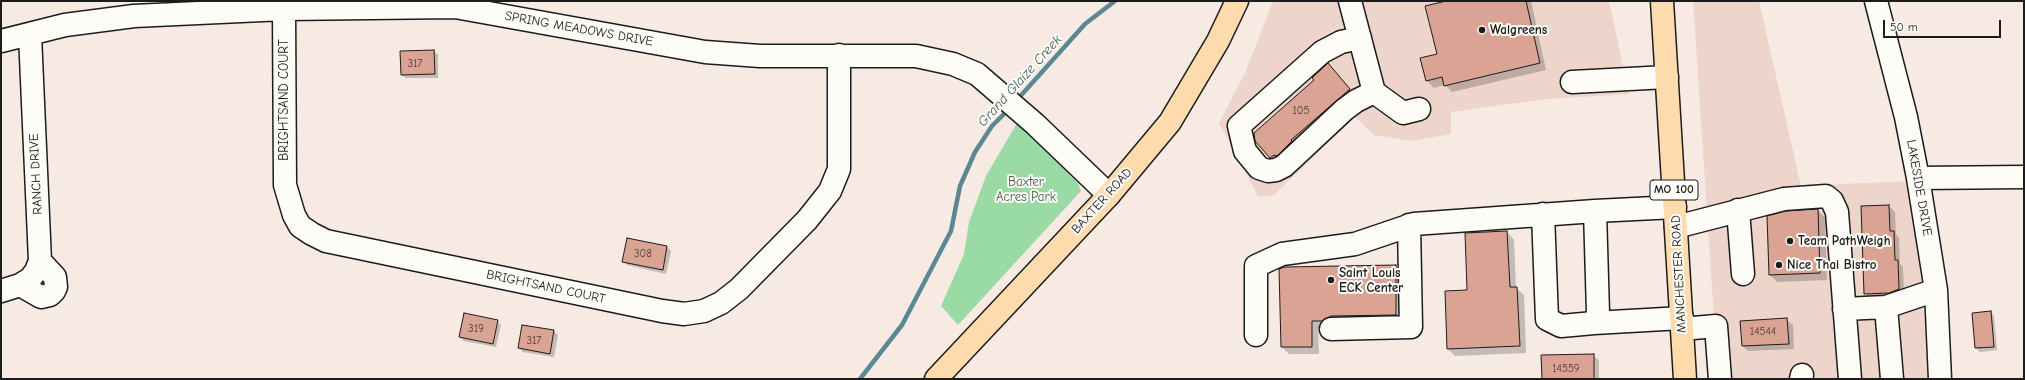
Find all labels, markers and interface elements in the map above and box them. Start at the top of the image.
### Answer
street label: SPRING MEADOWS DRIVE [503,8,655,50]
scale bar [1885,12,2003,38]
text: 50 m [1890,20,1918,34]
place label: Walgreens [1490,22,1547,38]
marker: Walgreens [1477,25,1487,35]
water label: Grand Glaize Creek [974,32,1066,130]
street label: BRIGHTSAND COURT [276,39,292,161]
house number: 317 [407,57,423,71]
house number: 105 [1292,104,1310,118]
street label: RANCH DRIVE [26,133,46,215]
street label: LAKESIDE DRIVE [1903,139,1935,237]
street label: BAXTER ROAD [1068,165,1136,237]
park label: Baxter Acres Park [996,174,1056,205]
road number: MO 100 [1650,180,1698,200]
street label: MANCHESTER ROAD [1668,215,1690,333]
place label: Team PathWeigh [1798,233,1891,249]
marker: Team PathWeigh [1785,236,1795,246]
house number: 308 [634,247,652,261]
place label: Nice Thai Bistro [1787,257,1876,273]
marker: Nice Thai Bistro [1774,260,1784,270]
place label: Saint Louis ECK Center [1339,265,1403,296]
street label: BRIGHTSAND COURT [485,267,607,307]
marker: Saint Louis ECK Center [1326,275,1336,285]
house number: 319 [468,322,484,336]
house number: 14544 [1750,325,1776,339]
house number: 317 [526,334,542,348]
house number: 14559 [1552,362,1580,376]

